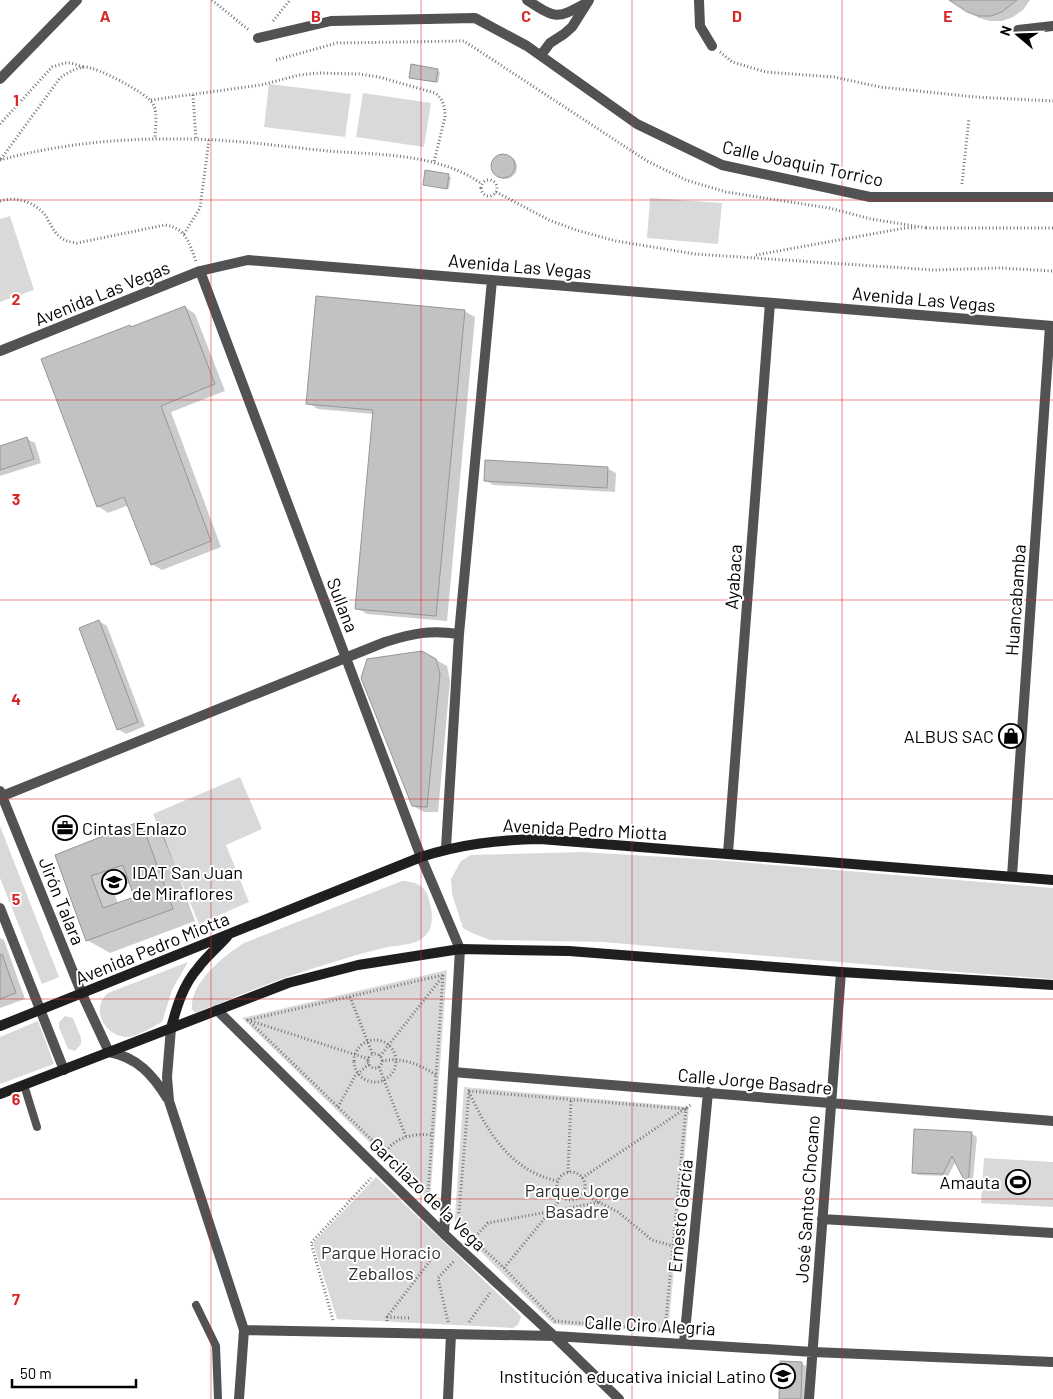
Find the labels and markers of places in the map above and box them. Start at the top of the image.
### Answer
shop icon: ALBUS SAC [998,723,1024,749]
place label: ALBUS SAC [904,725,994,747]
office icon: Cintas Enlazo [52,815,78,841]
place label: Cintas Enlazo [82,817,187,839]
place label: IDAT San Juan de Miraflores [132,861,243,904]
school or university icon: IDAT San Juan de Miraflores [101,869,127,895]
sports icon: Amauta [1005,1169,1031,1195]
place label: Amauta [940,1171,1000,1193]
school or university icon: Institución educativa inicial Latino [770,1363,796,1389]
place label: Institución educativa inicial Latino [499,1365,766,1387]

